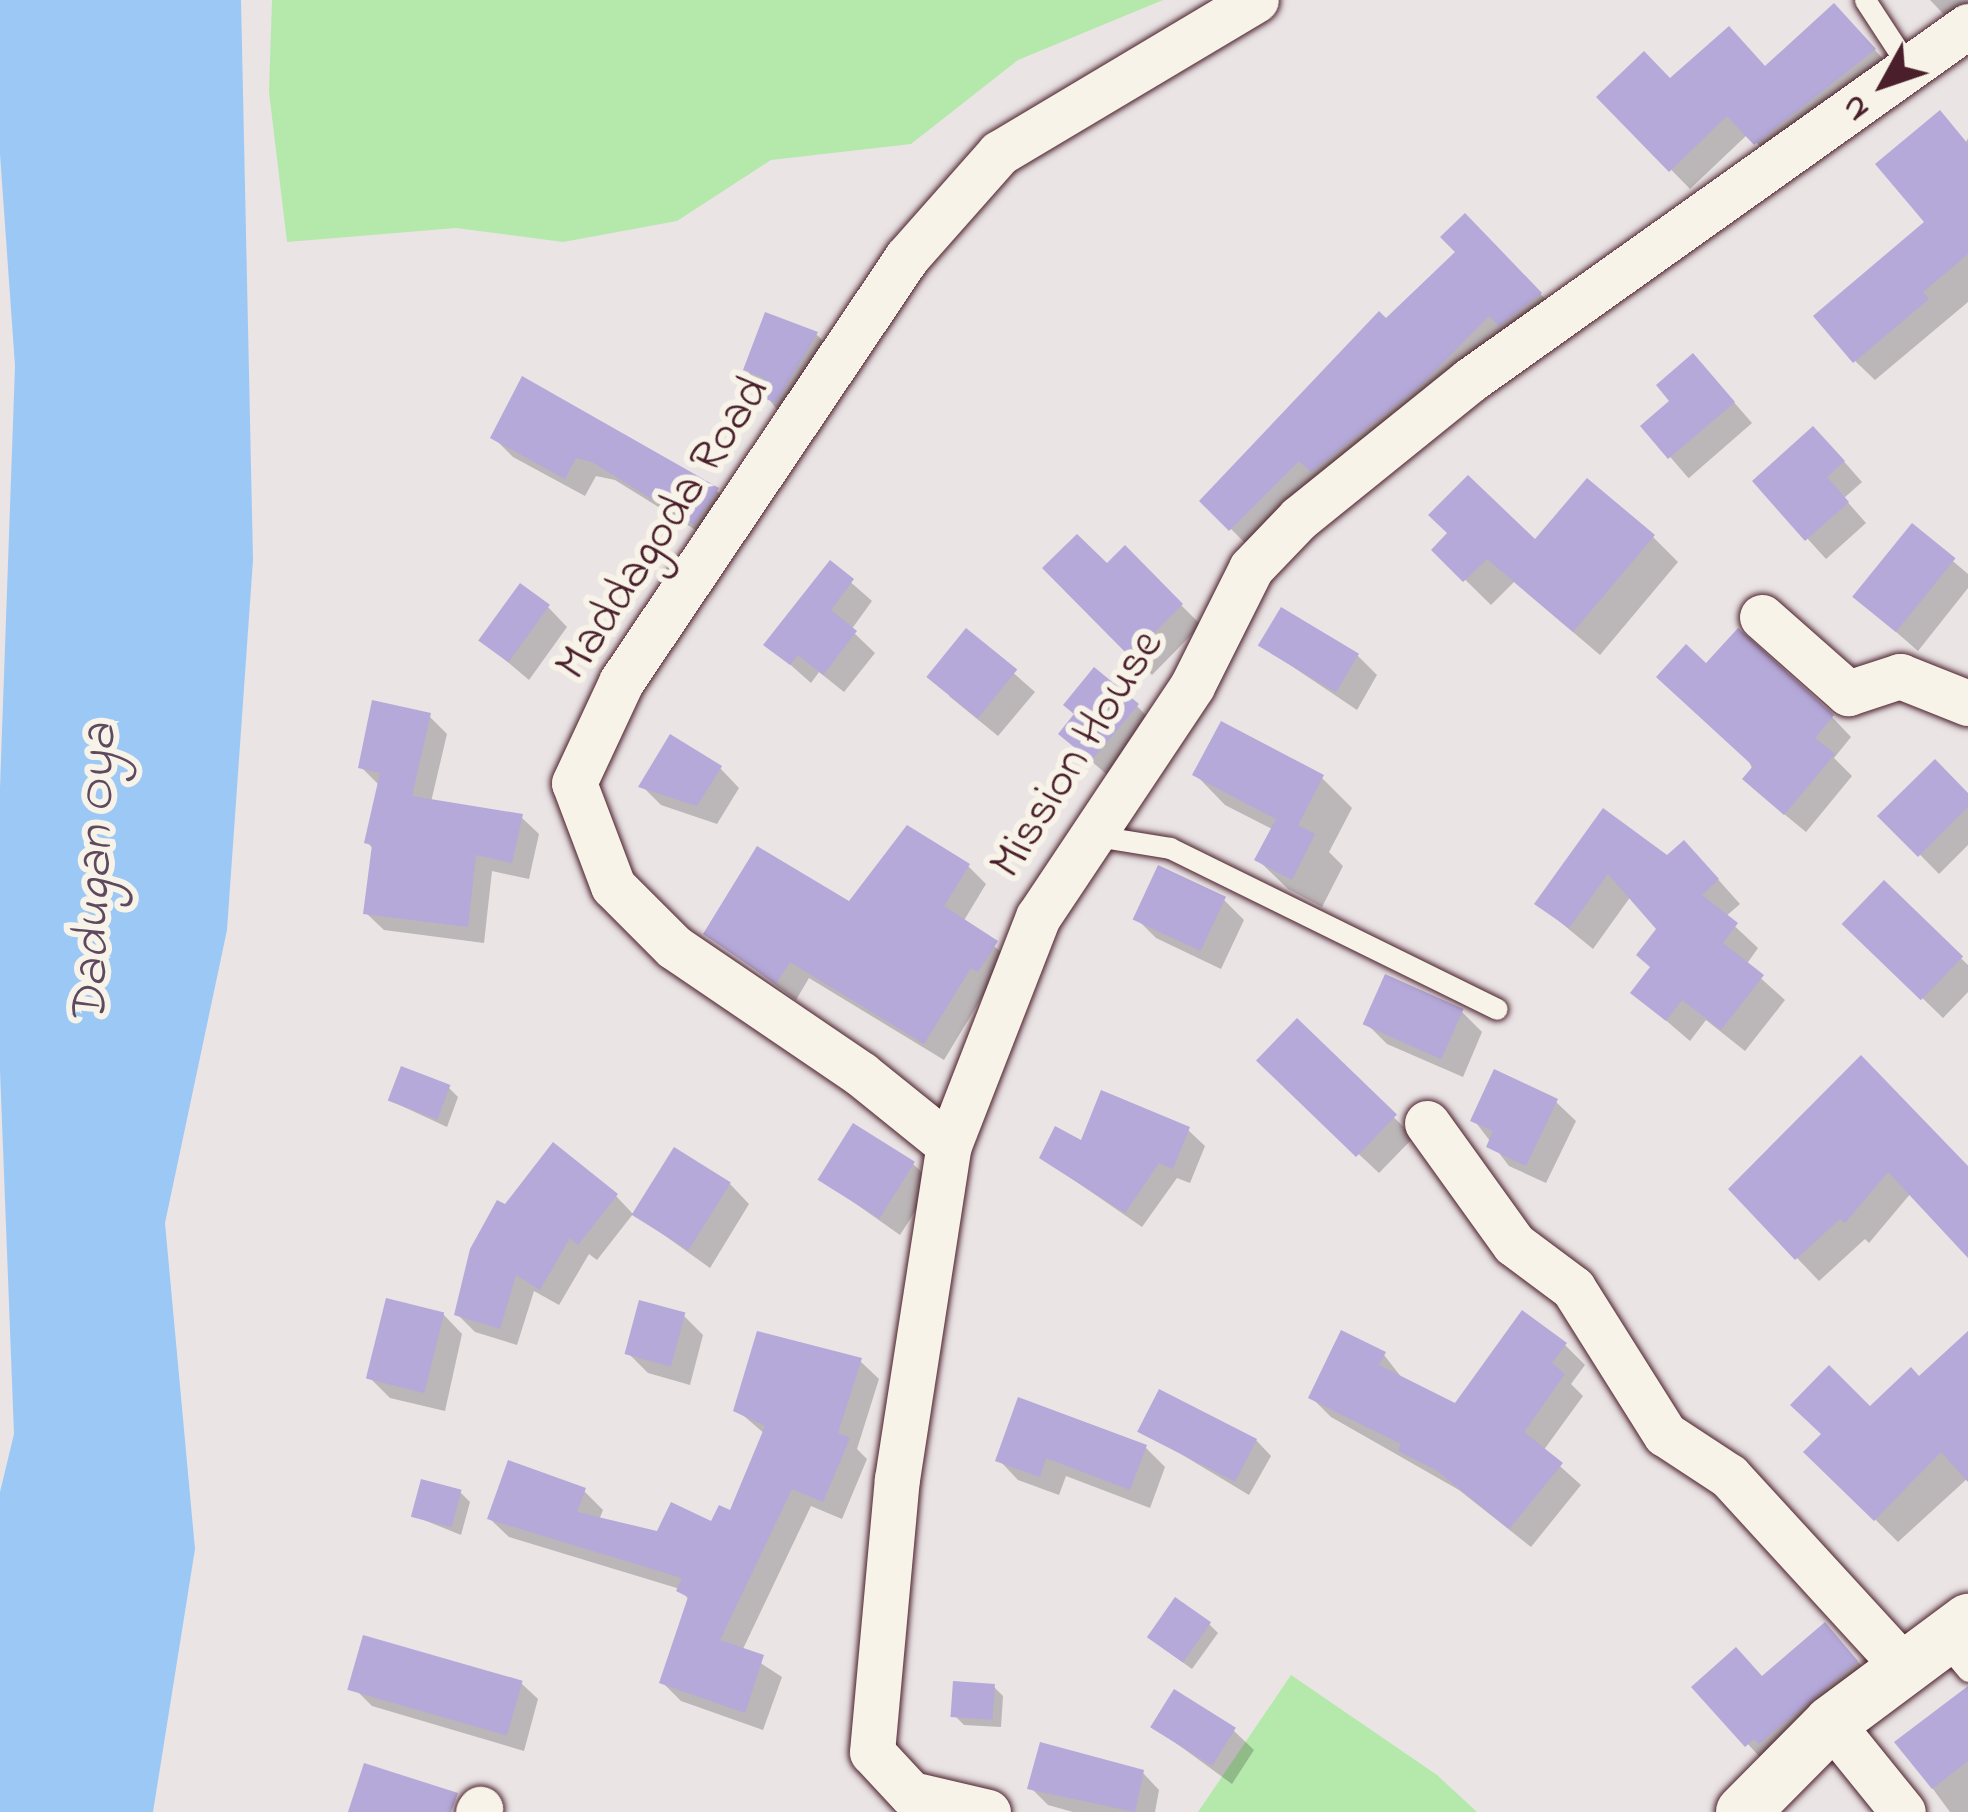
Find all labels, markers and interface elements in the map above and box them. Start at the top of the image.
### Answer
north arrow [1824,24,1944,144]
text: N [1831,83,1882,131]
street label: Maddagoda Road [544,366,784,692]
street label: Mission House [979,620,1177,890]
water label: Dadugan Oya [61,723,133,1025]

